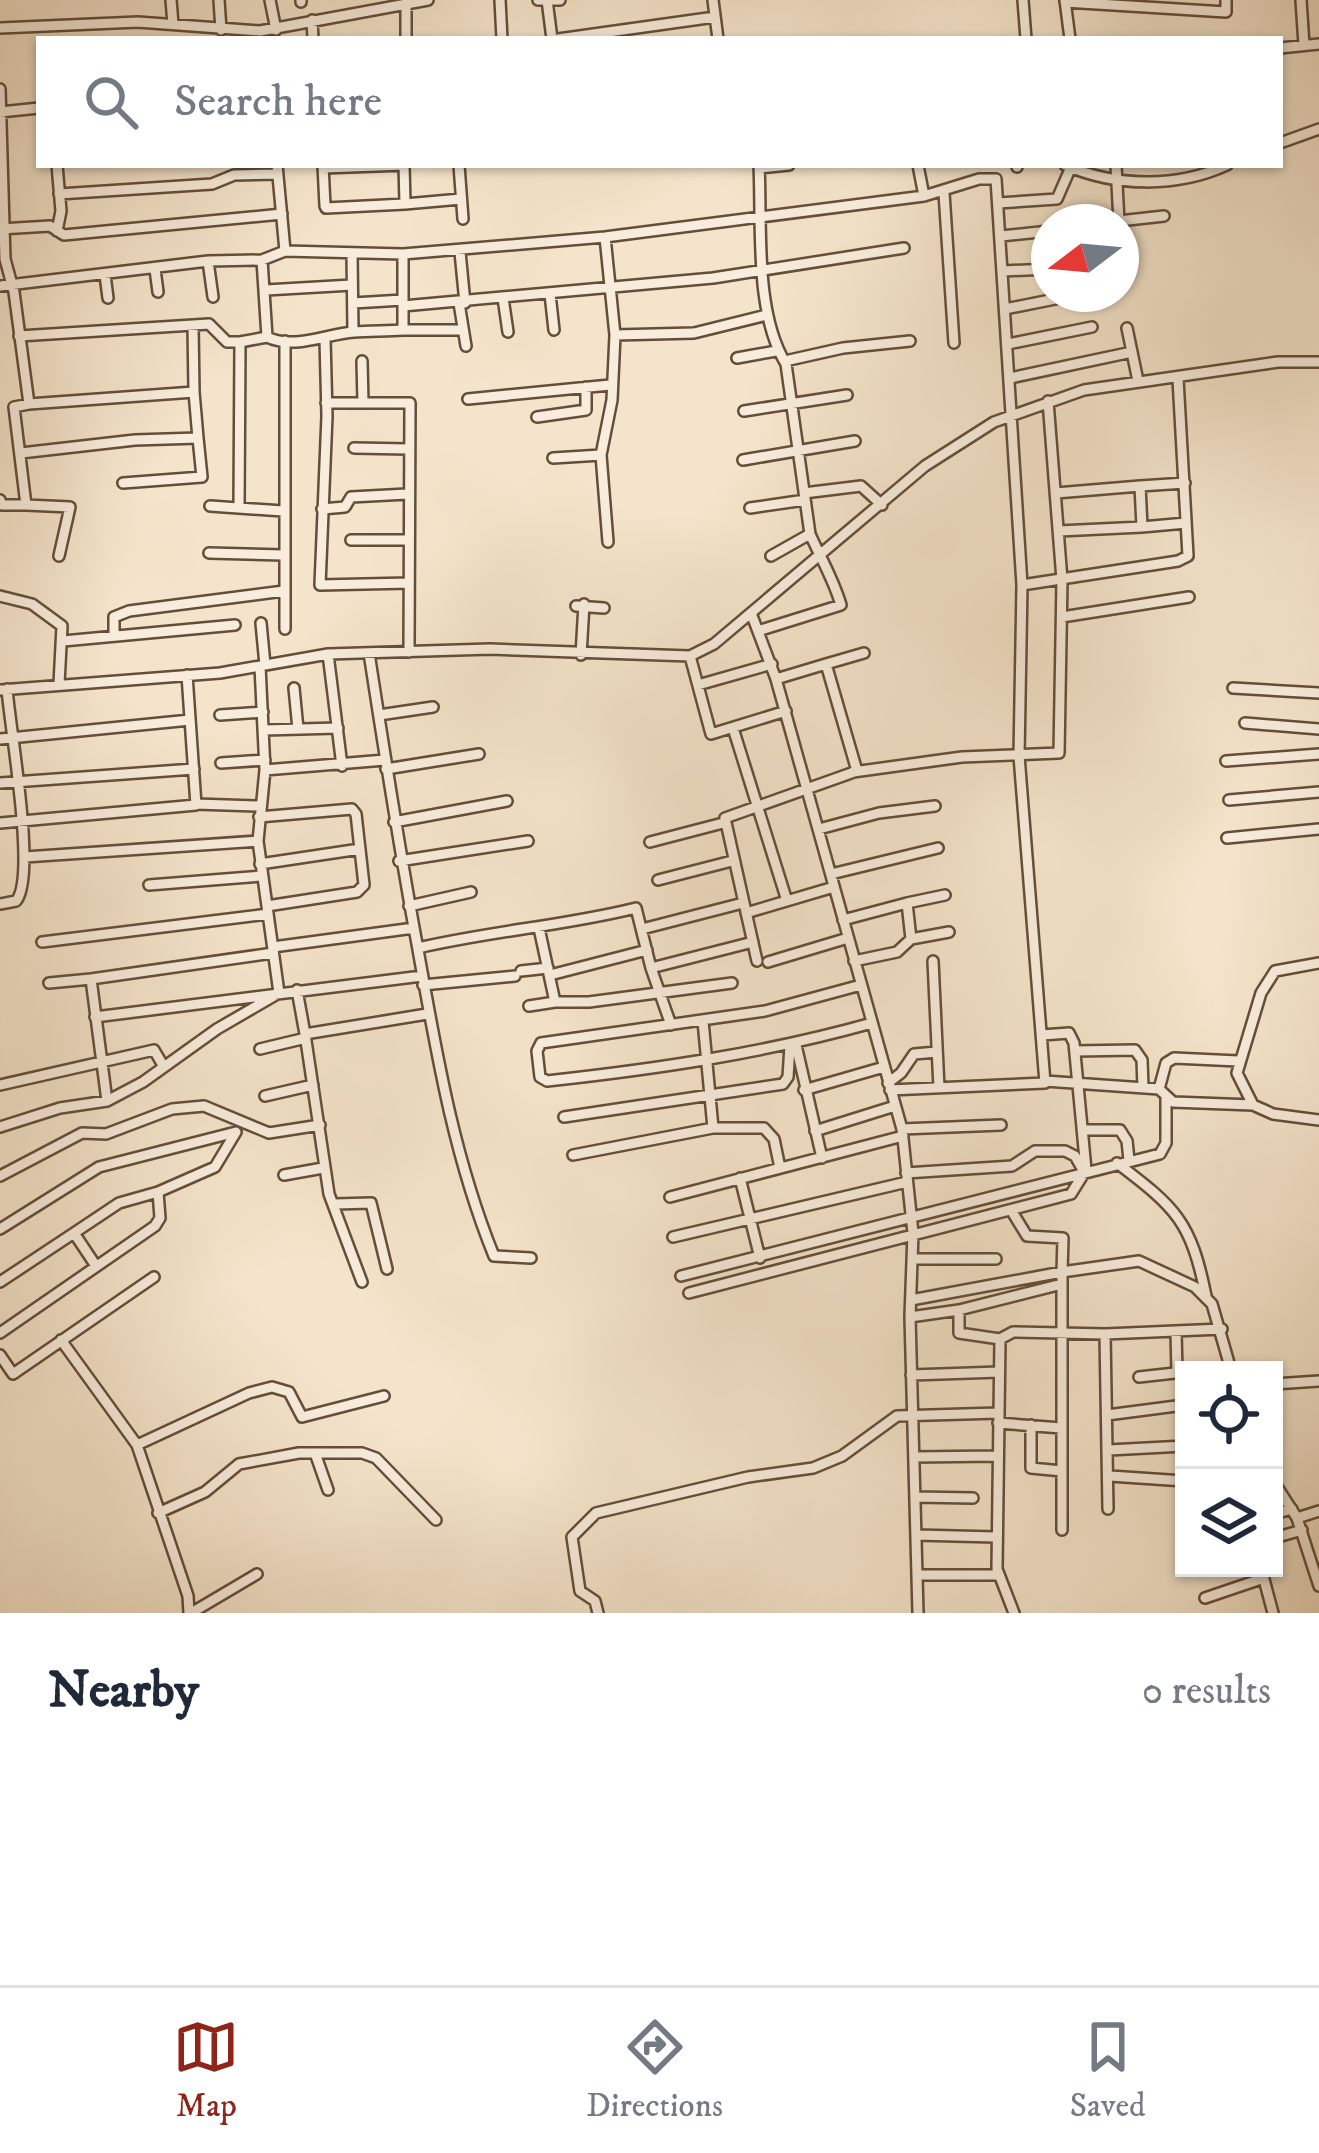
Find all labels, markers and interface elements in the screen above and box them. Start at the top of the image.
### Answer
search box [36,36,1283,168]
icon: search [78,69,144,135]
text: Search here [174,74,382,130]
north arrow [1031,204,1139,312]
map controls [1175,1361,1283,1577]
button: locate [1175,1361,1283,1469]
button: layers [1175,1469,1283,1577]
text: Nearby [48,1659,199,1723]
text: 0 results [1142,1667,1271,1716]
tab: Map [173,2014,239,2127]
tab: Directions [586,2014,723,2127]
tab: Saved [1070,2014,1146,2127]

